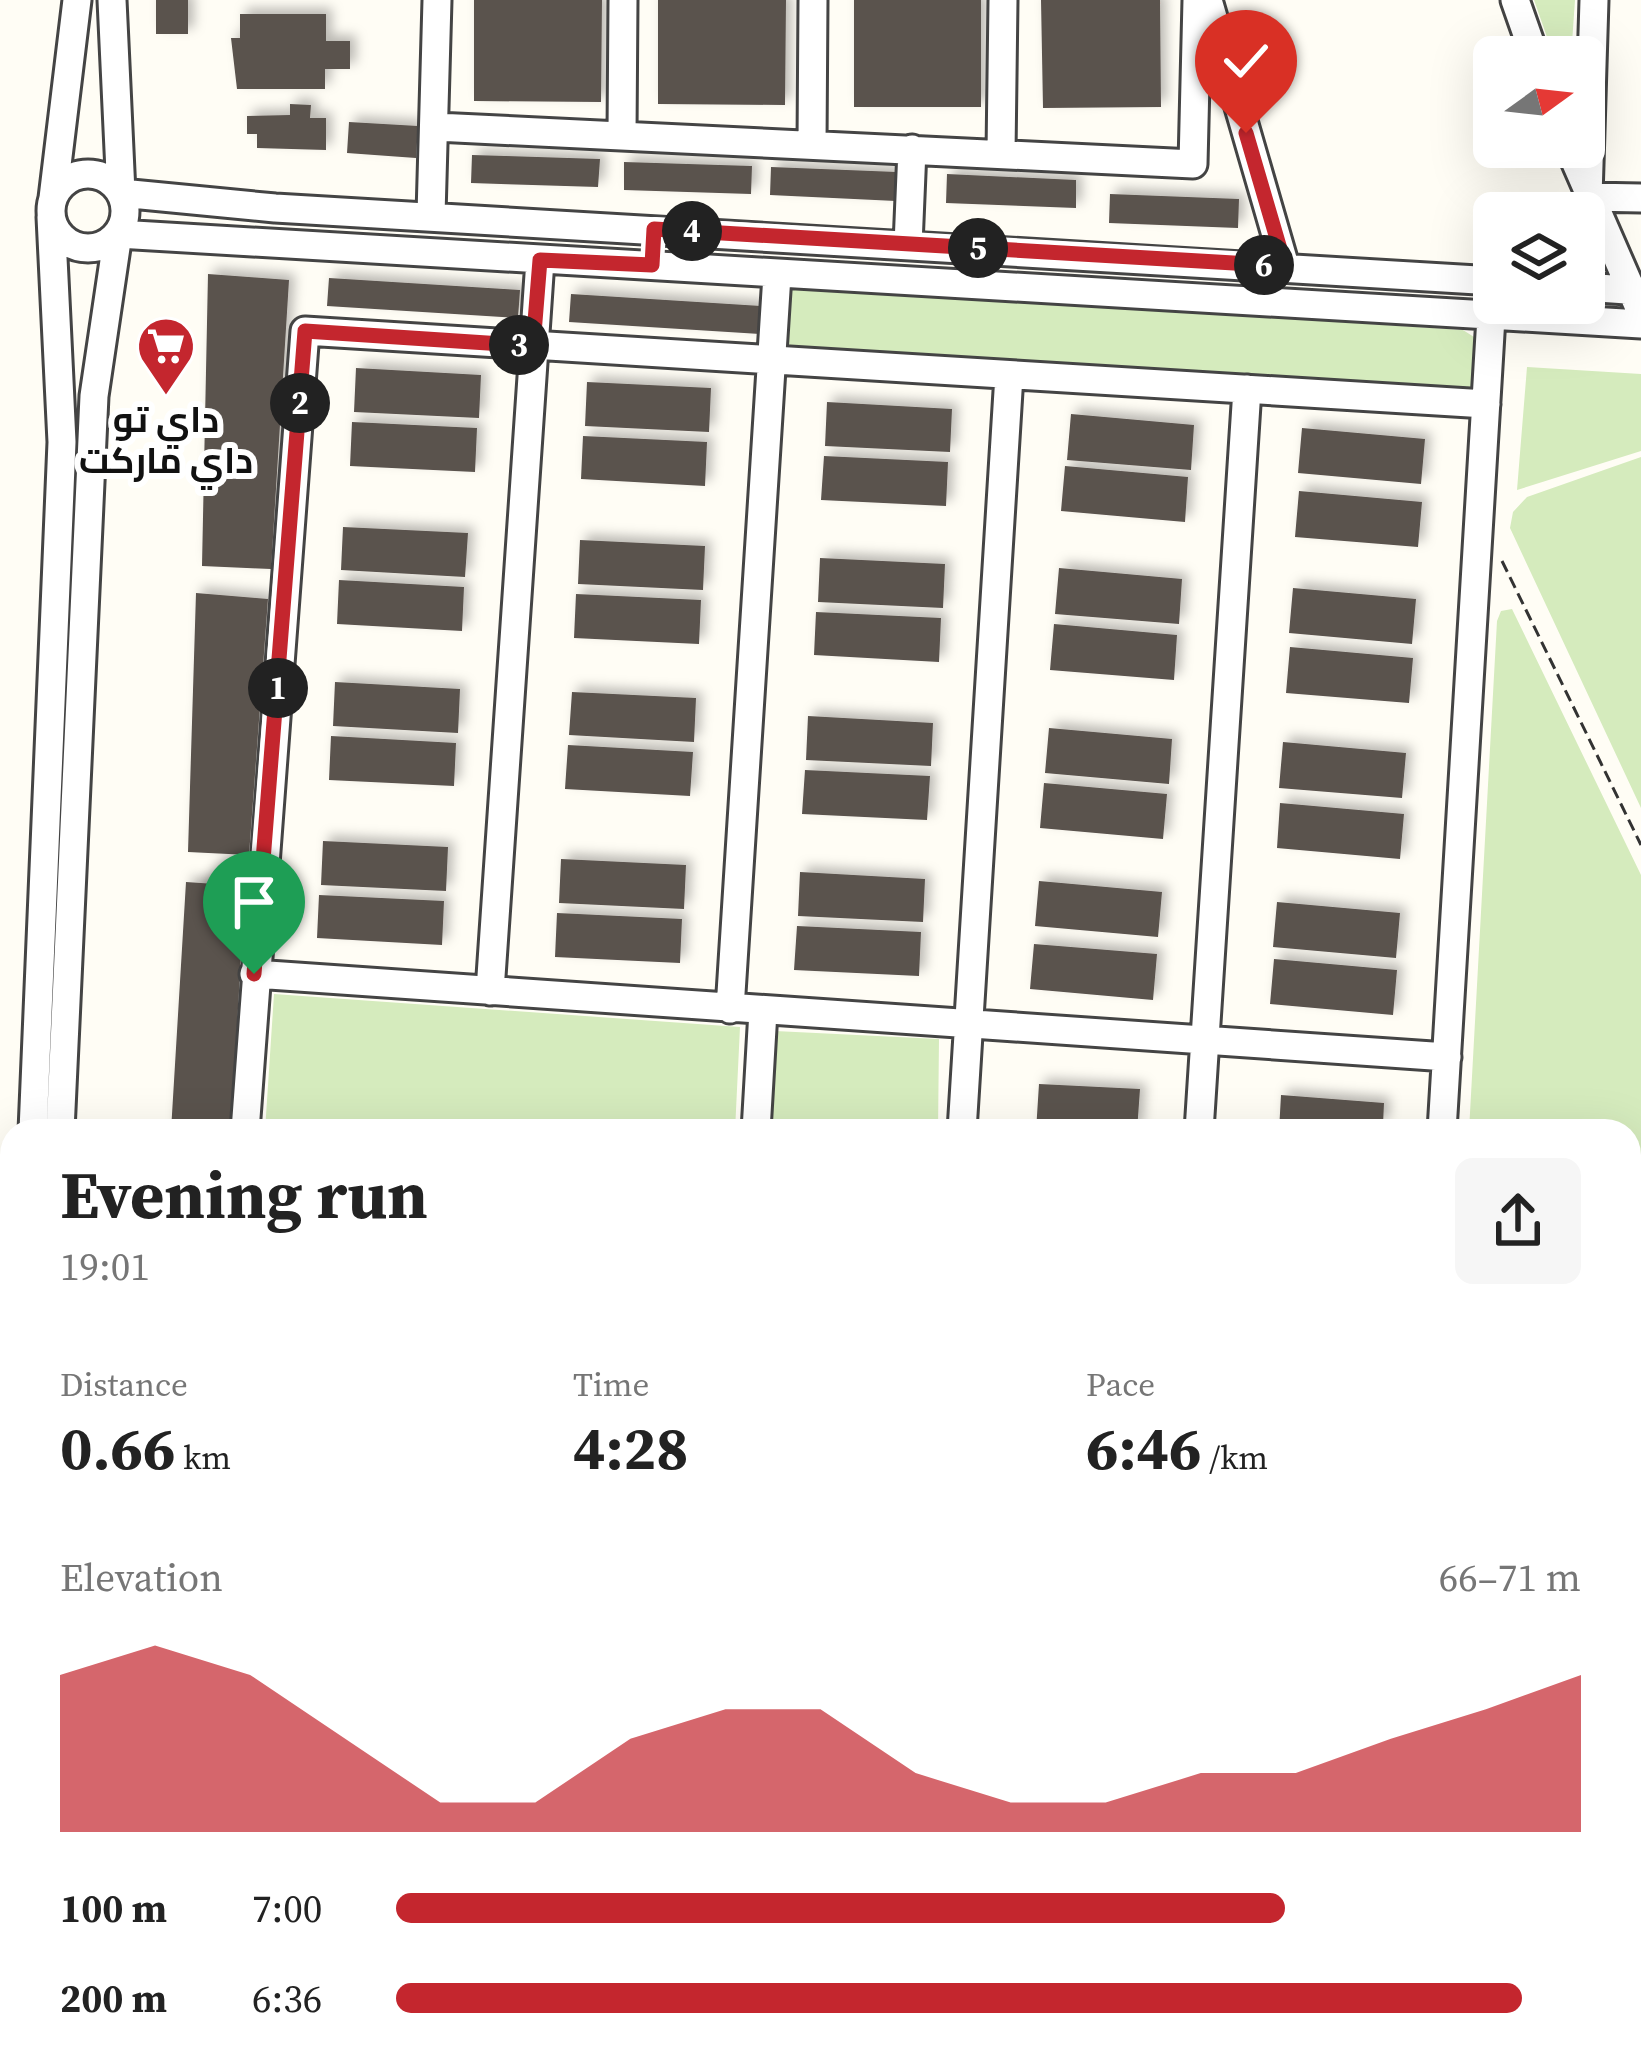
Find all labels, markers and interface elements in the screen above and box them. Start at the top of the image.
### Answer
pin [1195,10,1297,133]
icon: check [1213,28,1279,94]
north arrow [1473,36,1605,168]
map controls [1473,36,1605,324]
button: layers [1473,192,1605,324]
pin: 4 [662,201,722,261]
text: 4 [683,208,701,253]
pin: 5 [948,218,1008,278]
text: 5 [969,225,987,270]
pin: 6 [1234,235,1294,295]
text: 6 [1255,242,1273,287]
supermarket icon: داي تو داي ماركت [135,315,197,397]
pin: 3 [489,315,549,375]
text: 3 [510,322,528,367]
pin: 2 [270,373,330,433]
text: 2 [291,380,309,425]
place label: داي تو داي ماركت [79,395,253,490]
pin: 1 [248,658,308,718]
text: 1 [269,665,287,710]
pin [203,851,305,974]
icon: arrive [221,869,287,935]
text: Evening run [60,1150,428,1240]
button: share [1455,1158,1581,1284]
text: 19:01 [60,1240,150,1293]
text: Distance [60,1362,188,1407]
text: Time [573,1362,649,1407]
text: Pace [1086,1362,1155,1407]
text: 0.66 [60,1407,176,1489]
text: 4:28 [573,1407,689,1489]
text: 6:46 [1086,1407,1202,1489]
text: km [176,1435,231,1480]
text: /km [1202,1435,1268,1480]
text: Elevation [60,1551,223,1604]
text: 66–71 m [1439,1551,1581,1604]
text: 100 m [60,1882,167,1935]
text: 7:00 [252,1882,322,1935]
text: 200 m [60,1972,167,2025]
text: 6:36 [252,1972,322,2025]

